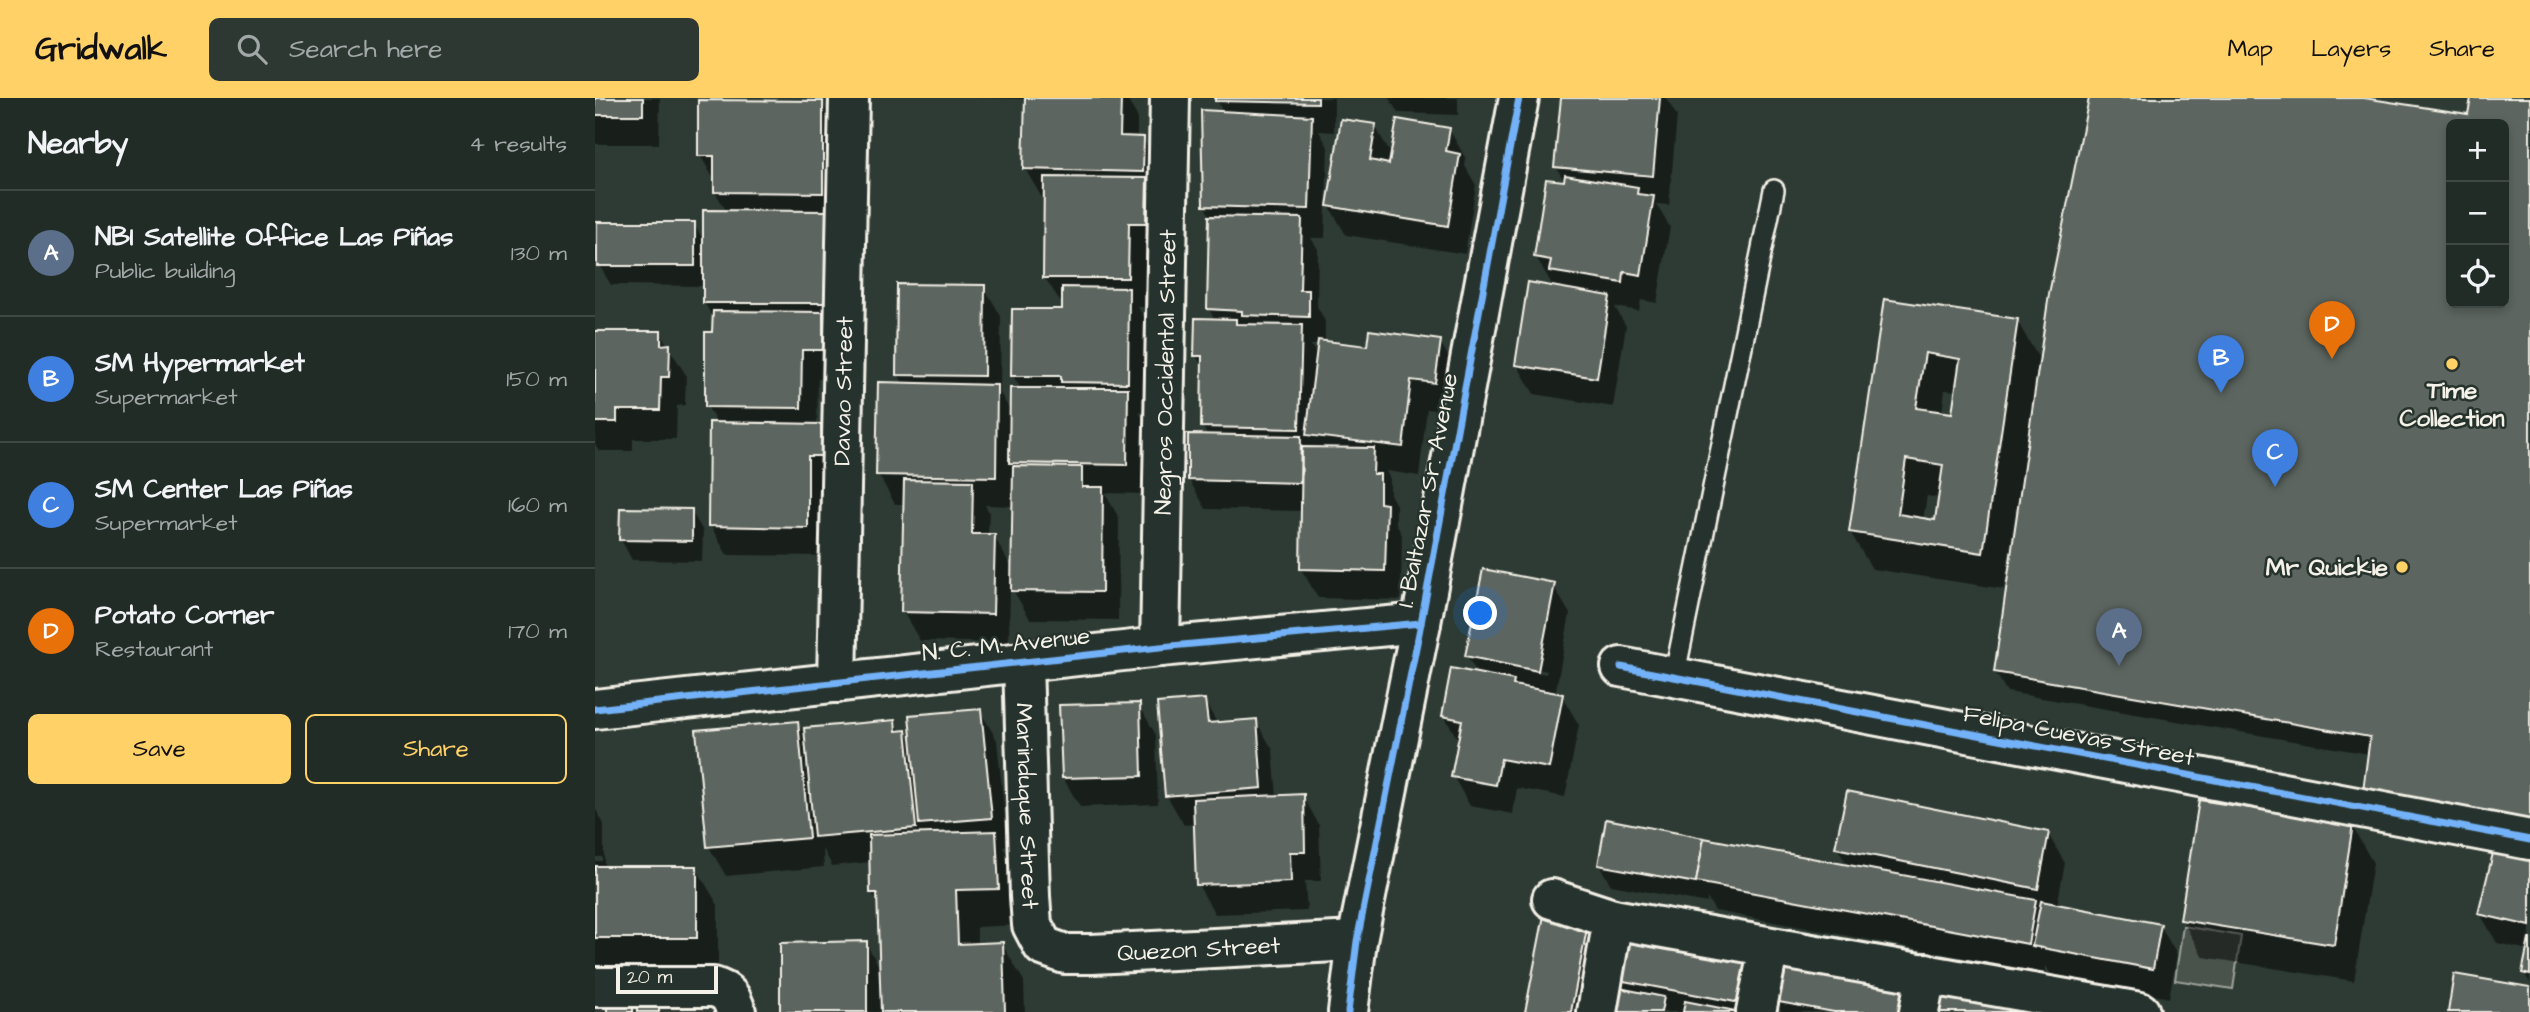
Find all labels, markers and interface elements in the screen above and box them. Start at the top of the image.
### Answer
search box [209,18,699,81]
text: Gridwalk [35,26,167,72]
icon: search [233,30,271,68]
text: Search here [289,31,442,67]
text: Map [2228,32,2273,66]
text: Layers [2311,32,2391,66]
text: Share [2429,32,2495,66]
map controls [2446,119,2509,308]
button: + [2446,119,2509,182]
text: Nearby [28,123,128,165]
text: 4 results [469,128,567,160]
button: − [2446,182,2509,245]
text: NBI Satellite Office Las Piñas [95,219,453,255]
street label: Negros Occidental Street [1146,229,1186,515]
text: A [44,237,58,269]
text: 130 m [511,237,567,269]
button: locate [2446,245,2509,308]
text: Public building [95,255,235,287]
pin: D [2309,301,2355,359]
street label: Davao Street [825,316,863,466]
pin: B [2198,335,2244,393]
text: SM Hypermarket [95,345,305,381]
marker: Time Collection [2444,356,2460,372]
text: B [43,363,59,395]
text: 150 m [506,363,567,395]
street label: I. Baltazar Sr. Avenue [1389,370,1467,610]
place label: Time Collection [2399,374,2505,436]
text: Supermarket [95,381,238,413]
pin: C [2252,429,2298,487]
text: SM Center Las Piñas [95,471,353,507]
text: C [43,489,59,521]
text: 160 m [508,489,567,521]
text: Supermarket [95,507,238,539]
place label: Mr Quickie [2266,551,2388,585]
marker: Mr Quickie [2394,559,2410,575]
your location [1463,596,1497,630]
text: Potato Corner [95,597,274,633]
pin: A [2096,608,2142,666]
text: D [44,615,58,647]
text: 170 m [508,615,567,647]
street label: N. C. M. Avenue [920,619,1092,671]
text: Restaurant [95,633,213,665]
street label: Felipa Cuevas Street [1960,697,2198,775]
street label: Marinduque Street [1006,702,1047,911]
button: Save [28,714,291,784]
button: Share [305,714,567,784]
street label: Quezon Street [1116,929,1281,971]
scale bar [616,963,717,995]
text: 20 m [627,964,672,991]

